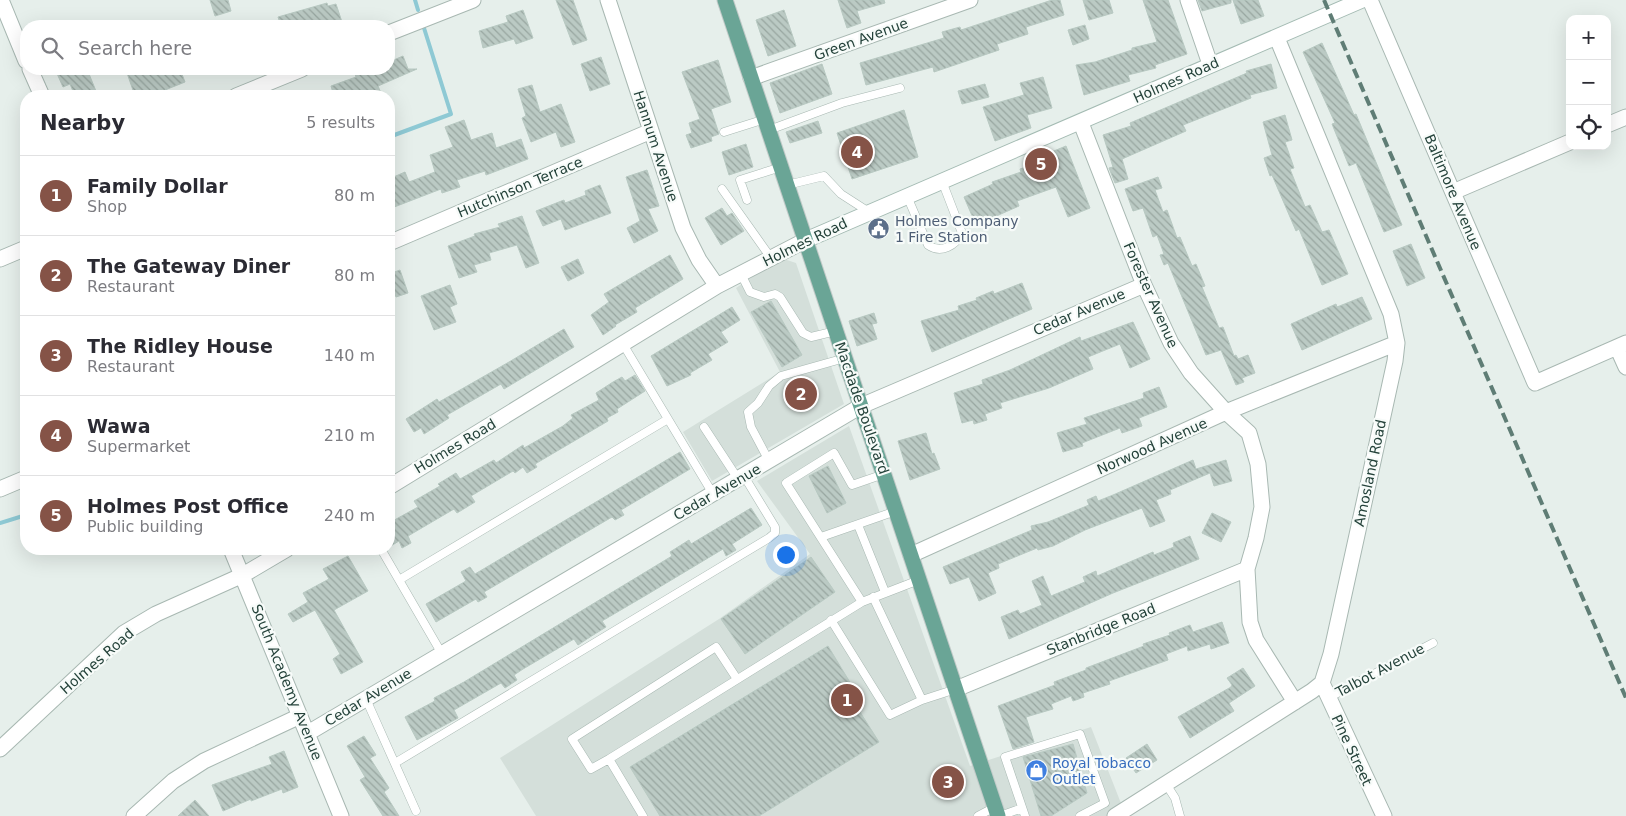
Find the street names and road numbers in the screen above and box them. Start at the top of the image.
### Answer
street label: Green Avenue [812,15,910,63]
street label: Holmes Road [1131,54,1221,106]
street label: Hannum Avenue [630,88,682,204]
street label: Baltimore Avenue [1421,132,1485,252]
street label: Hutchinson Terrace [455,153,585,221]
street label: Holmes Road [760,215,850,269]
street label: Forester Avenue [1121,240,1181,350]
street label: Cedar Avenue [1031,285,1127,339]
street label: Macdade Boulevard [832,340,892,476]
street label: Holmes Road [411,415,499,477]
street label: Norwood Avenue [1095,415,1209,477]
street label: Amosland Road [1351,418,1389,528]
street label: Cedar Avenue [671,461,763,523]
street label: Stanbridge Road [1044,600,1158,658]
street label: South Academy Avenue [248,602,326,762]
street label: Holmes Road [57,625,137,697]
street label: Talbot Avenue [1332,640,1427,701]
street label: Cedar Avenue [322,665,414,729]
street label: Pine Street [1329,712,1376,789]

